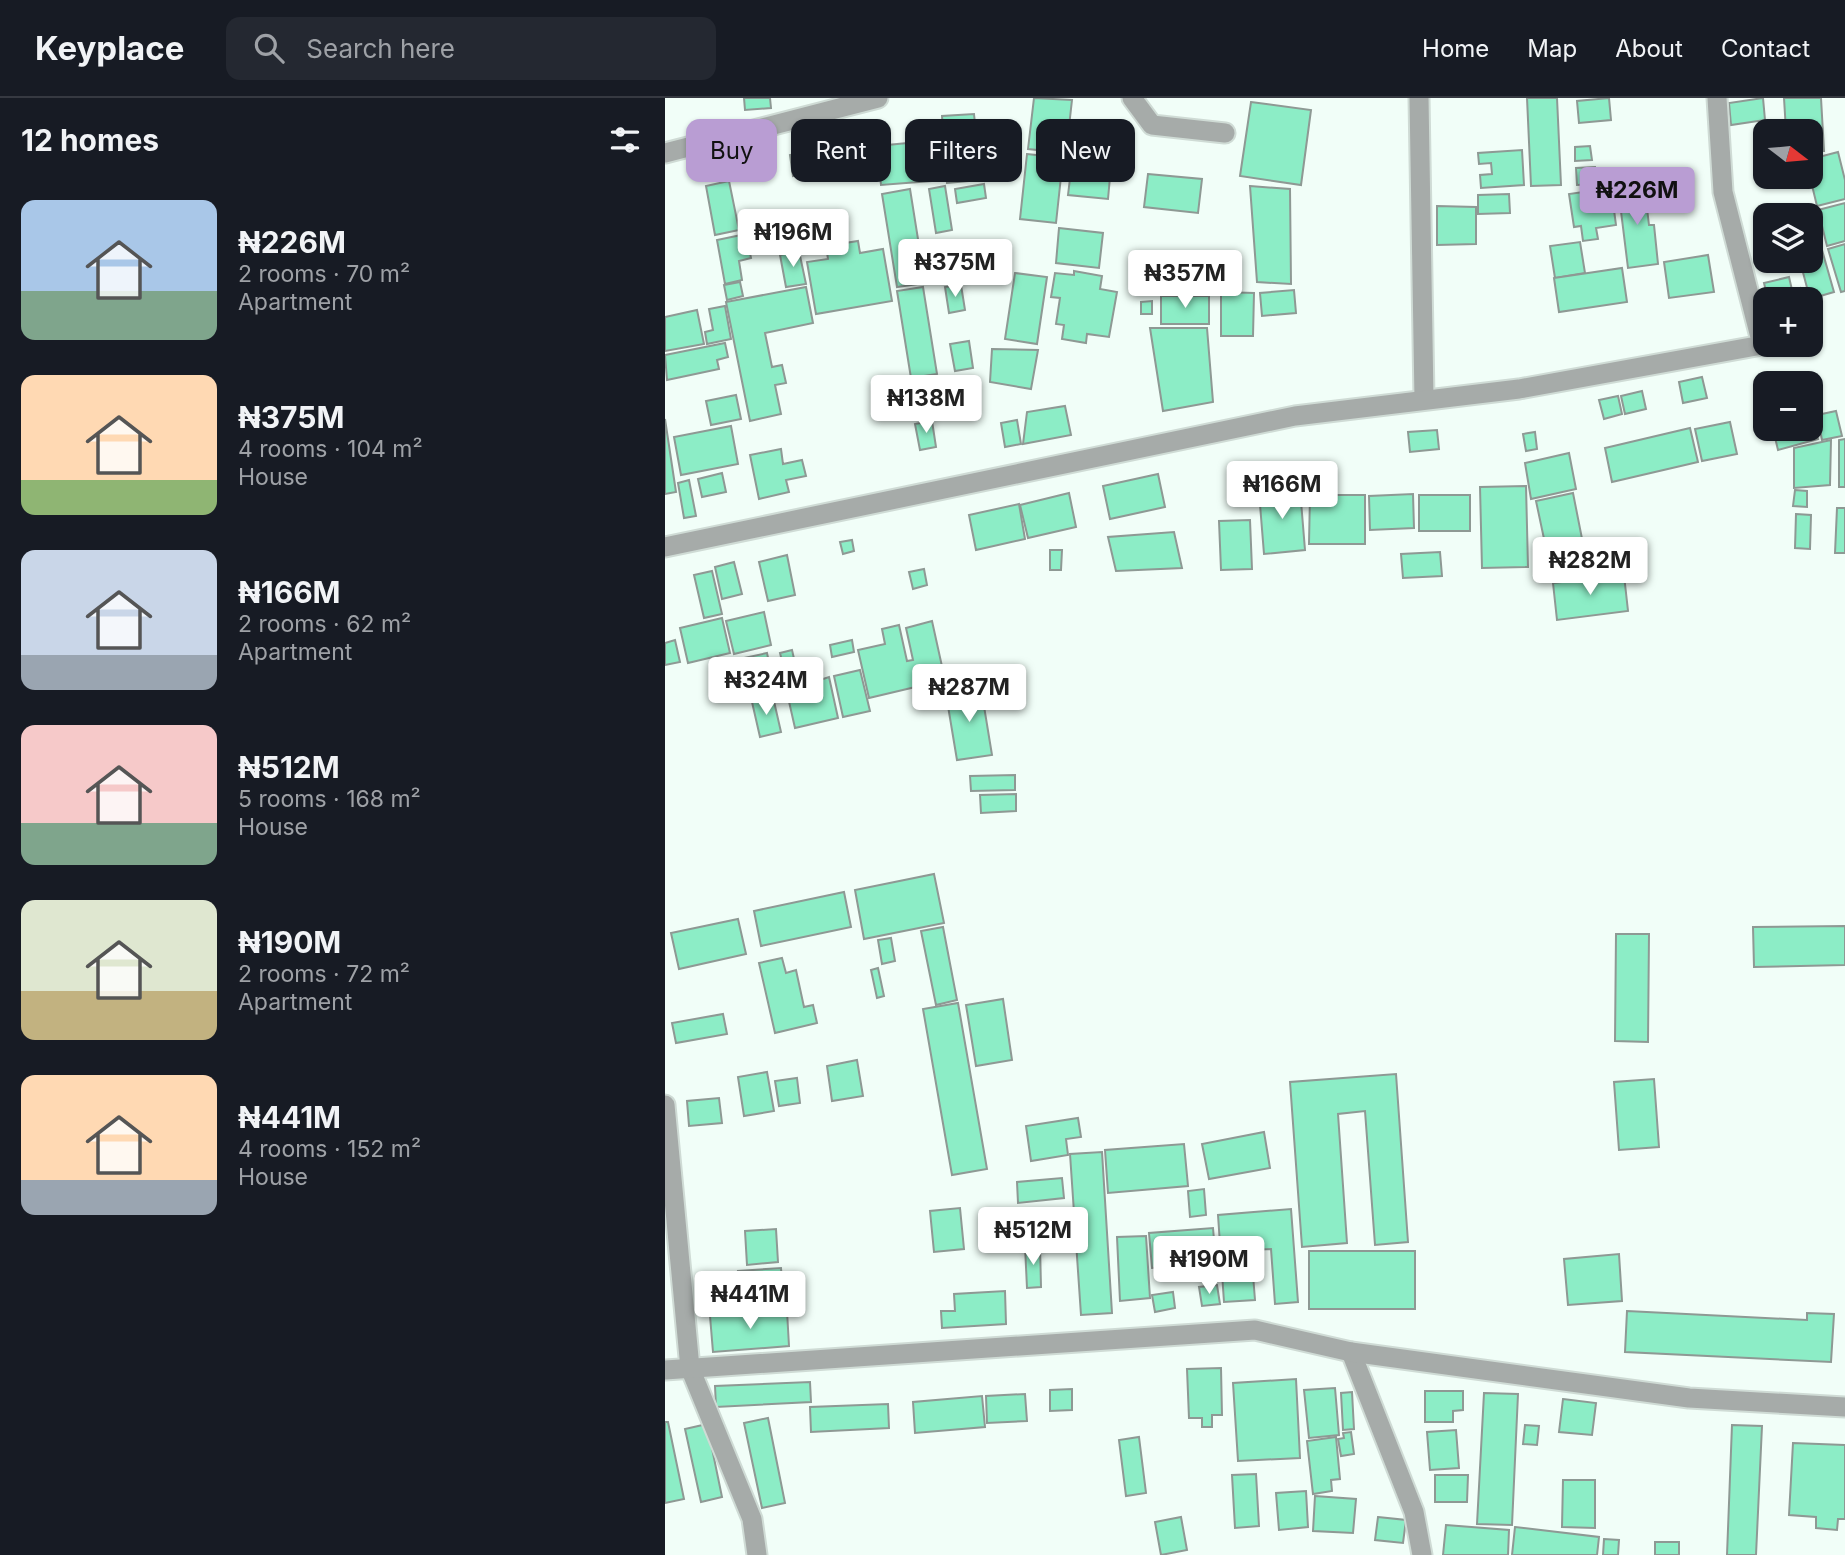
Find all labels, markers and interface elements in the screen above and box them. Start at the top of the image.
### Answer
search box [226,17,716,80]
text: Keyplace [35,28,184,68]
icon: search [250,29,288,67]
text: Search here [306,33,455,64]
text: Home [1422,34,1489,63]
text: Map [1527,34,1577,63]
text: About [1615,34,1683,63]
text: Contact [1721,34,1810,63]
chip: Buy [686,119,777,182]
chip: Rent [791,119,891,182]
chip: Filters [905,119,1022,182]
chip: New [1036,119,1135,182]
north arrow [1753,119,1823,189]
map controls [1753,119,1823,441]
icon: filters [606,121,644,159]
text: 12 homes [21,122,159,158]
pin: ₦226M [1588,167,1686,227]
text: ₦226M [1596,176,1678,204]
button: layers [1753,203,1823,273]
pin: ₦196M [744,209,842,269]
text: ₦196M [754,218,832,246]
text: ₦226M [238,224,346,260]
icon: home [77,228,161,312]
pin: ₦375M [906,240,1004,299]
text: ₦375M [914,248,996,276]
pin: ₦357M [1136,250,1234,310]
text: ₦357M [1144,259,1226,287]
text: 2 rooms · 70 m² [238,260,410,288]
button: + [1753,287,1823,357]
text: Apartment [238,288,352,316]
button: − [1753,371,1823,441]
pin: ₦138M [877,376,975,435]
text: ₦138M [887,384,965,412]
text: ₦375M [238,399,344,435]
icon: home [77,403,161,487]
text: 4 rooms · 104 m² [238,435,423,463]
pin: ₦166M [1233,462,1331,521]
text: House [238,463,308,491]
text: ₦166M [1243,470,1321,498]
pin: ₦282M [1541,538,1639,597]
text: ₦282M [1549,546,1631,574]
text: ₦166M [238,574,341,610]
icon: home [77,578,161,662]
text: 2 rooms · 62 m² [238,610,411,638]
text: Apartment [238,638,352,666]
pin: ₦324M [717,658,815,717]
pin: ₦287M [920,664,1018,724]
text: ₦324M [724,666,808,694]
text: ₦287M [928,673,1010,701]
text: ₦512M [238,749,340,785]
icon: home [77,753,161,837]
text: 5 rooms · 168 m² [238,785,421,813]
text: House [238,813,308,841]
text: ₦190M [238,924,341,960]
icon: home [77,928,161,1012]
text: 2 rooms · 72 m² [238,960,410,988]
text: Apartment [238,988,352,1016]
text: ₦441M [238,1099,341,1135]
icon: home [77,1103,161,1187]
text: 4 rooms · 152 m² [238,1135,421,1163]
text: House [238,1163,308,1191]
pin: ₦512M [984,1208,1082,1267]
text: ₦512M [994,1216,1072,1244]
pin: ₦190M [1160,1236,1258,1296]
text: ₦190M [1169,1245,1249,1273]
pin: ₦441M [701,1272,799,1331]
text: ₦441M [711,1280,790,1308]

